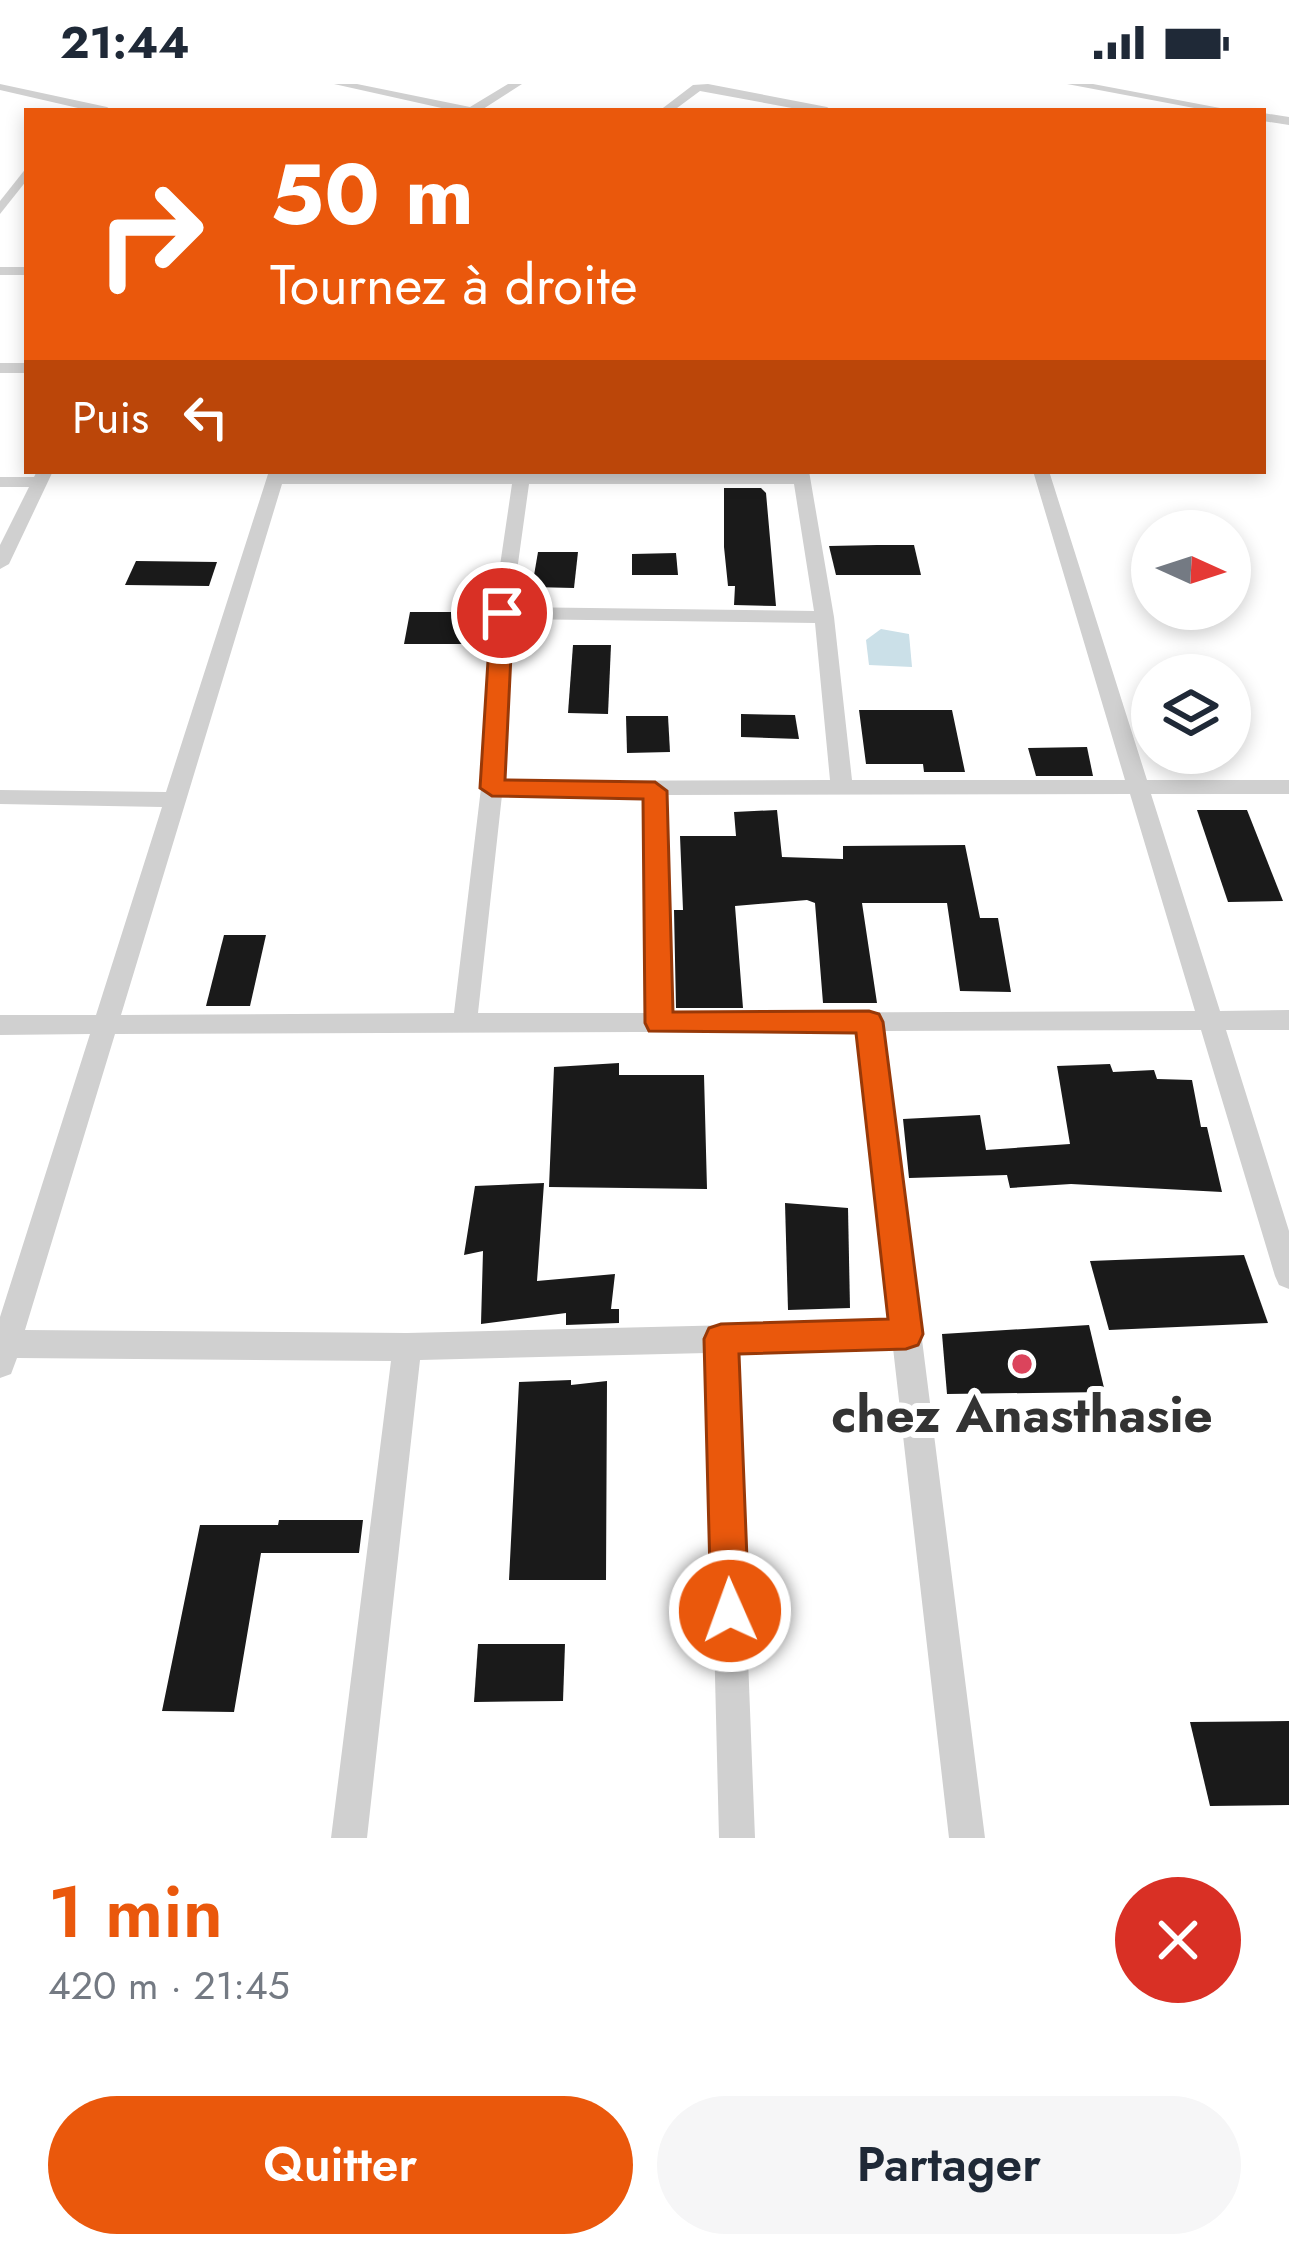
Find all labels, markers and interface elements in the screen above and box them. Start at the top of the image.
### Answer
text: 21:44 [60,10,190,75]
text: 50 m [270,134,474,256]
icon: right [72,156,228,312]
text: Tournez à droite [270,246,638,324]
icon: left [173,384,239,450]
text: Puis [72,385,149,450]
north arrow [1131,510,1251,630]
map controls [1131,510,1251,774]
pin [451,562,553,664]
icon: arrive [469,580,535,646]
button: layers [1131,654,1251,774]
marker: chez Anasthasie [1009,1351,1035,1377]
place label: chez Anasthasie [831,1377,1213,1451]
position arrow [667,1548,793,1674]
text: 1 min [48,1860,223,1964]
button: close [1115,1877,1241,2003]
text: 420 m · 21:45 [48,1957,290,2014]
button: Quitter [48,2096,633,2234]
button: Partager [657,2096,1241,2234]

